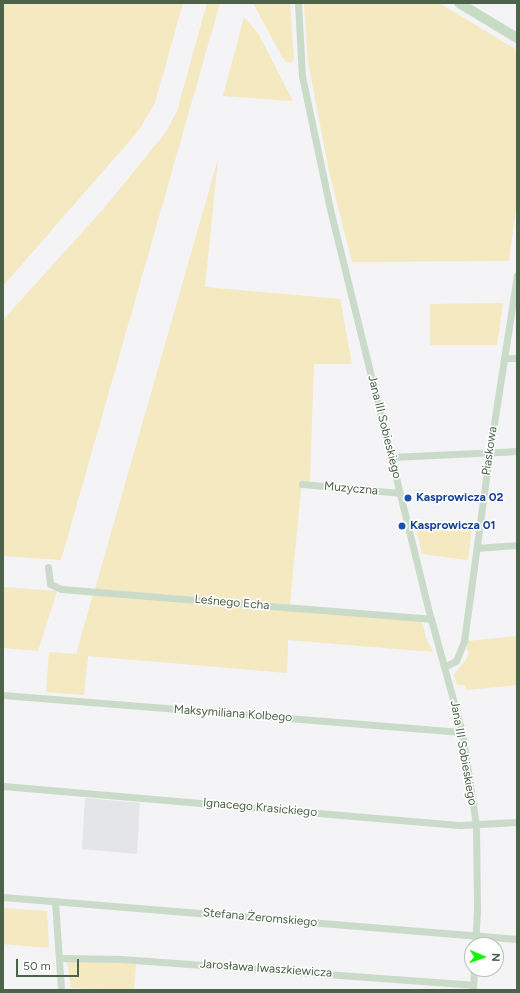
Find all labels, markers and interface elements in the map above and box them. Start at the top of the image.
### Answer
street label: Jana III Sobieskiego [364,374,404,480]
street label: Piaskowa [479,426,501,476]
street label: Muzyczna [323,479,379,499]
place label: Kasprowicza 02 [416,491,504,505]
marker: Kasprowicza 02 [403,493,413,503]
place label: Kasprowicza 01 [410,519,496,533]
marker: Kasprowicza 01 [397,521,407,531]
street label: Leśnego Echa [194,593,270,613]
street label: Jana III Sobieskiego [447,699,479,807]
street label: Maksymiliana Kolbego [173,703,293,725]
street label: Ignacego Krasickiego [202,796,318,820]
street label: Stefana Żeromskiego [202,906,318,930]
north arrow [464,937,504,977]
scale bar [18,951,81,977]
text: N [489,953,502,962]
street label: Jarosława Iwaszkiewicza [199,957,333,981]
text: 50 m [23,959,51,973]

